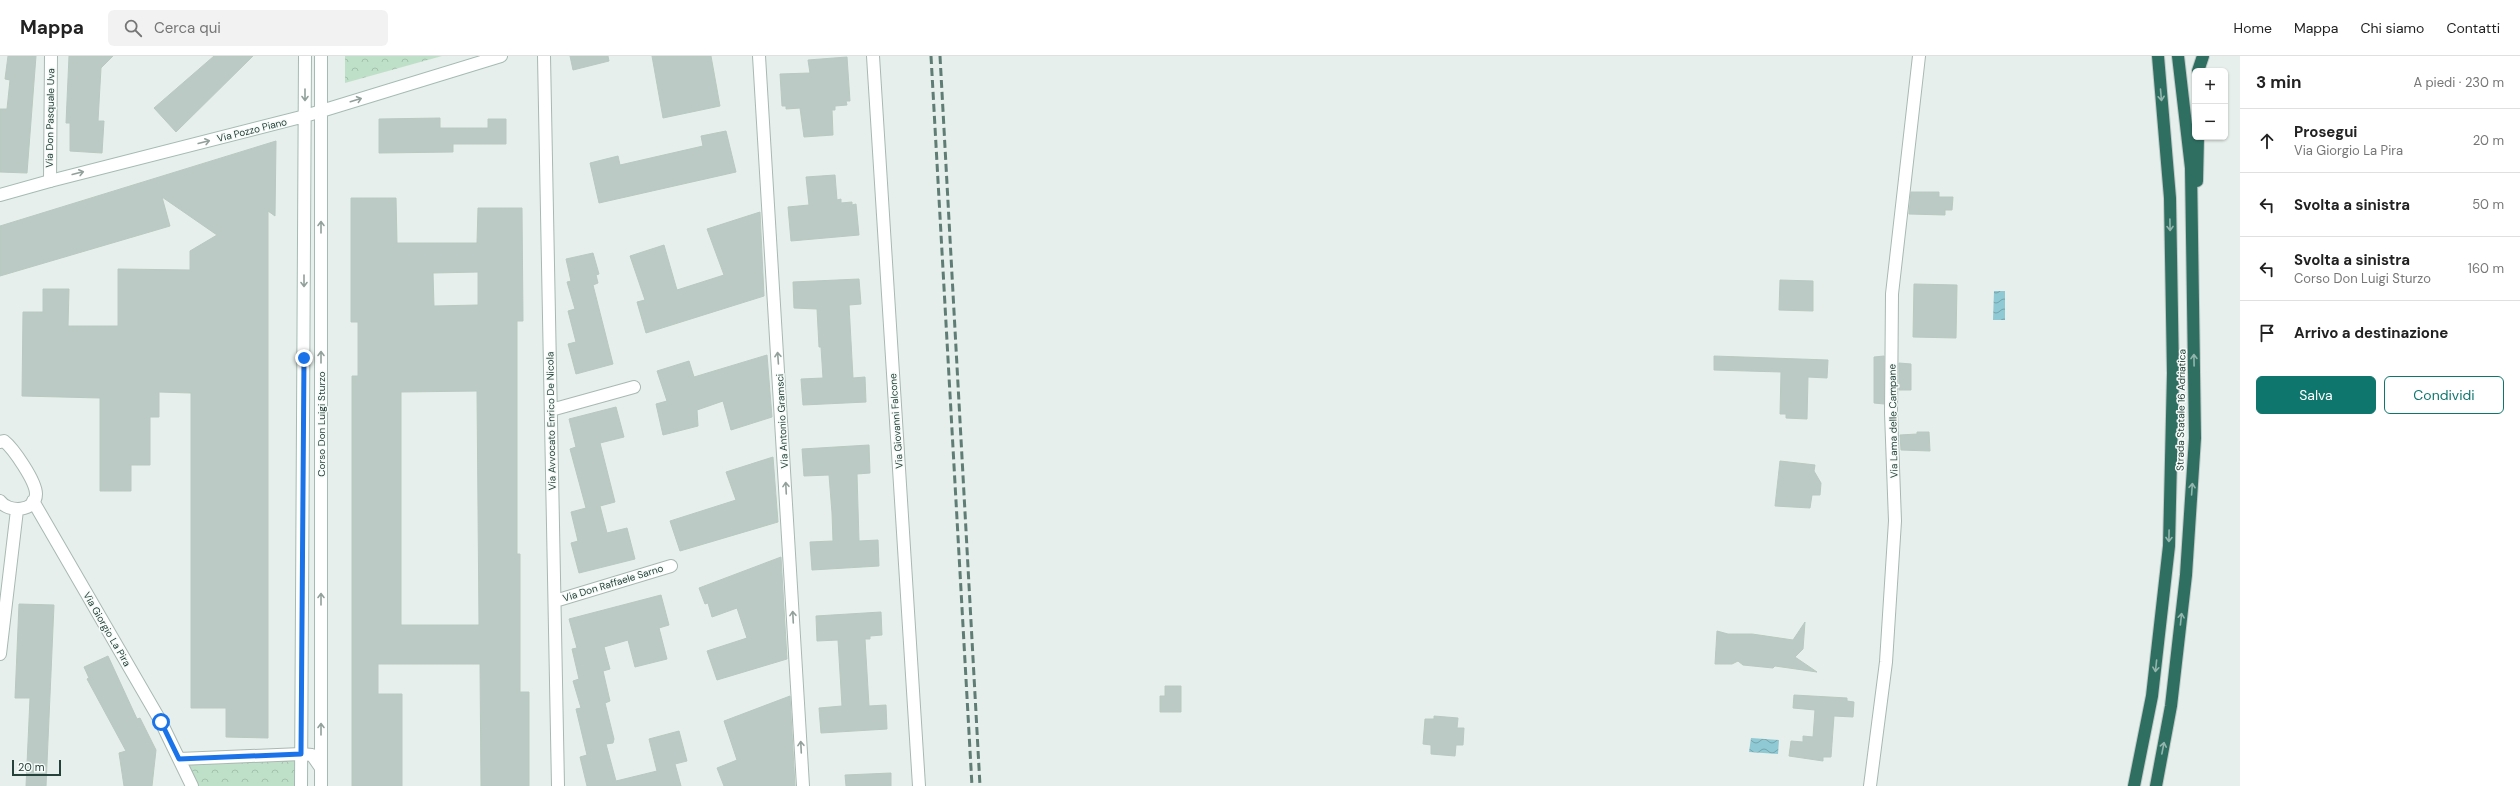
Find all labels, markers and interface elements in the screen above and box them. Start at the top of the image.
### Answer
search box [108,10,388,46]
text: Mappa [20,15,84,40]
icon: search [122,17,144,39]
text: Cerca qui [154,18,221,38]
text: Home [2234,19,2272,37]
text: Mappa [2294,19,2338,37]
text: Chi siamo [2360,19,2424,37]
text: Contatti [2446,19,2500,37]
street label: Via Don Pasquale Uva [43,68,57,168]
map controls [2192,68,2228,140]
button: + [2192,68,2228,104]
text: 3 min [2256,71,2301,93]
text: A piedi · 230 m [2413,74,2504,91]
one-way arrow [301,88,309,101]
one-way arrow [2158,88,2165,101]
one-way arrow [350,96,363,103]
button: − [2192,104,2228,140]
street label: Via Pozzo Piano [216,115,288,145]
text: Prosegui [2294,122,2357,142]
icon: ahead [2256,130,2278,152]
text: 20 m [2473,132,2504,149]
one-way arrow [197,137,210,145]
text: Via Giorgio La Pira [2294,142,2403,159]
one-way arrow [71,169,84,177]
icon: left [2256,194,2278,216]
text: Svolta a sinistra [2294,195,2410,215]
text: 50 m [2472,196,2504,213]
one-way arrow [2166,218,2174,231]
one-way arrow [317,221,325,234]
text: Svolta a sinistra [2294,250,2410,270]
icon: left [2256,258,2278,280]
text: 160 m [2468,260,2504,277]
text: Corso Don Luigi Sturzo [2294,270,2431,287]
one-way arrow [300,274,308,287]
icon: arrive [2256,322,2278,344]
text: Arrivo a destinazione [2294,323,2448,343]
route end [295,349,313,367]
street label: Strada Statale 16 Adriatica [2173,349,2189,471]
one-way arrow [317,351,325,364]
street label: Via Avvocato Enrico De Nicola [543,352,559,490]
one-way arrow [774,352,781,365]
one-way arrow [2190,354,2198,367]
street label: Via Lama delle Campane [1885,363,1900,478]
street label: Corso Don Luigi Sturzo [315,371,328,477]
street label: Via Antonio Gramsci [773,373,791,469]
street label: Via Giovanni Falcone [886,373,906,469]
button: Salva [2256,376,2376,414]
button: Condividi [2384,376,2504,414]
one-way arrow [782,482,789,495]
one-way arrow [2188,483,2195,496]
one-way arrow [2166,529,2173,542]
street label: Via Don Raffaele Sarno [561,561,665,604]
street label: Via Giorgio La Pira [80,589,134,669]
one-way arrow [317,593,325,606]
one-way arrow [790,611,797,624]
one-way arrow [2177,613,2185,626]
one-way arrow [2152,659,2159,672]
route start [152,713,170,731]
one-way arrow [317,723,325,736]
one-way arrow [798,741,805,754]
one-way arrow [2160,742,2168,755]
scale bar [12,758,61,777]
text: 20 m [18,760,44,774]

